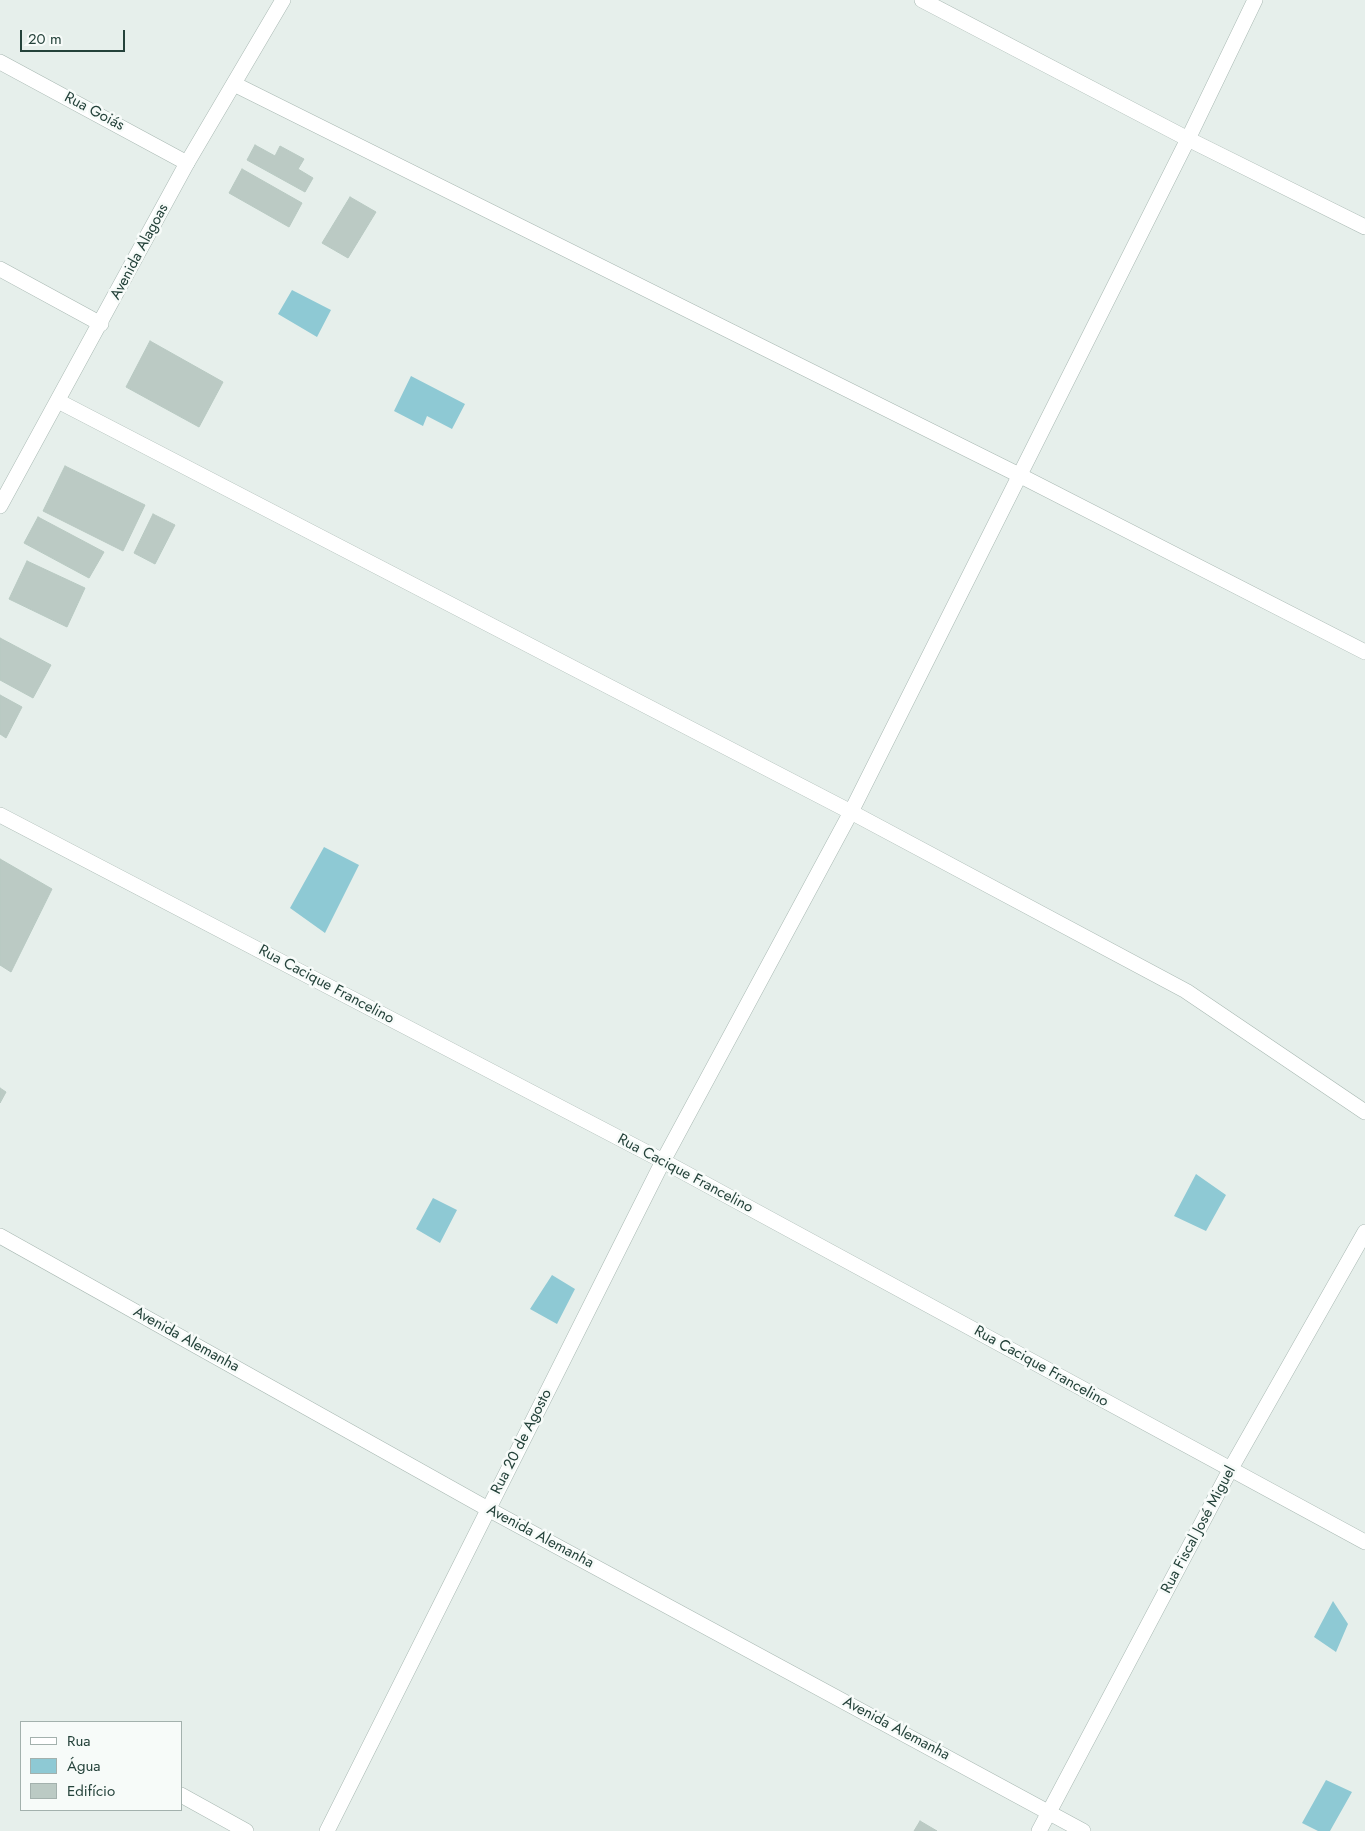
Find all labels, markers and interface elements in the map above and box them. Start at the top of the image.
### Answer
scale bar [22,20,128,52]
text: 20 m [28,28,62,50]
street label: Rua Goiás [61,89,127,135]
street label: Avenida Alagoas [107,201,173,303]
street label: Rua Cacique Francelino [255,942,397,1028]
street label: Rua Cacique Francelino [614,1131,756,1217]
street label: Avenida Alemanha [130,1303,242,1377]
street label: Rua Cacique Francelino [971,1323,1111,1411]
street label: Rua 20 de Agosto [488,1387,556,1497]
street label: Rua Fiscal José Miguel [1158,1463,1240,1597]
street label: Avenida Alemanha [484,1501,596,1573]
street label: Avenida Alemanha [840,1693,952,1765]
legend [20,1721,182,1811]
text: Rua [67,1730,91,1752]
text: Água [67,1755,101,1777]
text: Edifício [67,1780,115,1802]

